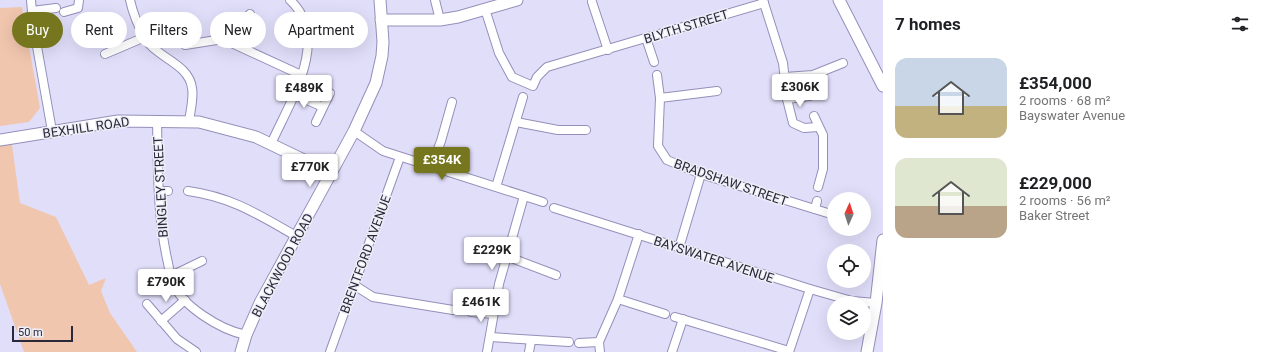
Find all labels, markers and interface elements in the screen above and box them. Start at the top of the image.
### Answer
street label: BLYTH STREET [642,6,731,47]
chip: Buy [12,12,63,48]
chip: Rent [71,12,127,48]
chip: Filters [135,12,202,48]
chip: New [210,12,266,48]
chip: Apartment [274,12,368,48]
icon: filters [1229,13,1251,35]
text: 7 homes [895,14,961,34]
text: £354,000 [1019,73,1092,93]
pin: £306K [772,74,828,108]
icon: home [927,74,975,122]
pin: £489K [276,75,332,109]
text: £306K [781,79,819,94]
text: £489K [285,80,323,95]
text: 2 rooms · 68 m² [1019,93,1111,108]
text: Bayswater Avenue [1019,108,1125,123]
street label: BEXHILL ROAD [42,114,130,141]
street label: BINGLEY STREET [150,136,171,238]
pin: £354K [414,147,470,181]
text: £354K [423,152,461,167]
pin: £770K [282,154,338,188]
street label: BRADSHAW STREET [672,156,790,209]
text: £770K [291,159,329,174]
text: £229,000 [1019,173,1092,193]
icon: home [927,174,975,222]
north arrow [827,192,871,236]
map controls [827,192,871,340]
street label: BRENTFORD AVENUE [337,193,394,315]
text: 2 rooms · 56 m² [1019,193,1111,208]
text: Baker Street [1019,208,1089,223]
street label: BLACKWOOD ROAD [249,211,316,320]
street label: BAYSWATER AVENUE [652,233,776,286]
pin: £229K [464,237,520,271]
text: £229K [473,242,511,257]
button: locate [827,244,871,288]
pin: £790K [138,269,194,303]
text: £790K [147,274,185,289]
pin: £461K [453,289,509,323]
text: £461K [462,294,500,309]
button: layers [827,296,871,340]
scale bar [12,324,73,343]
text: 50 m [18,326,43,339]

